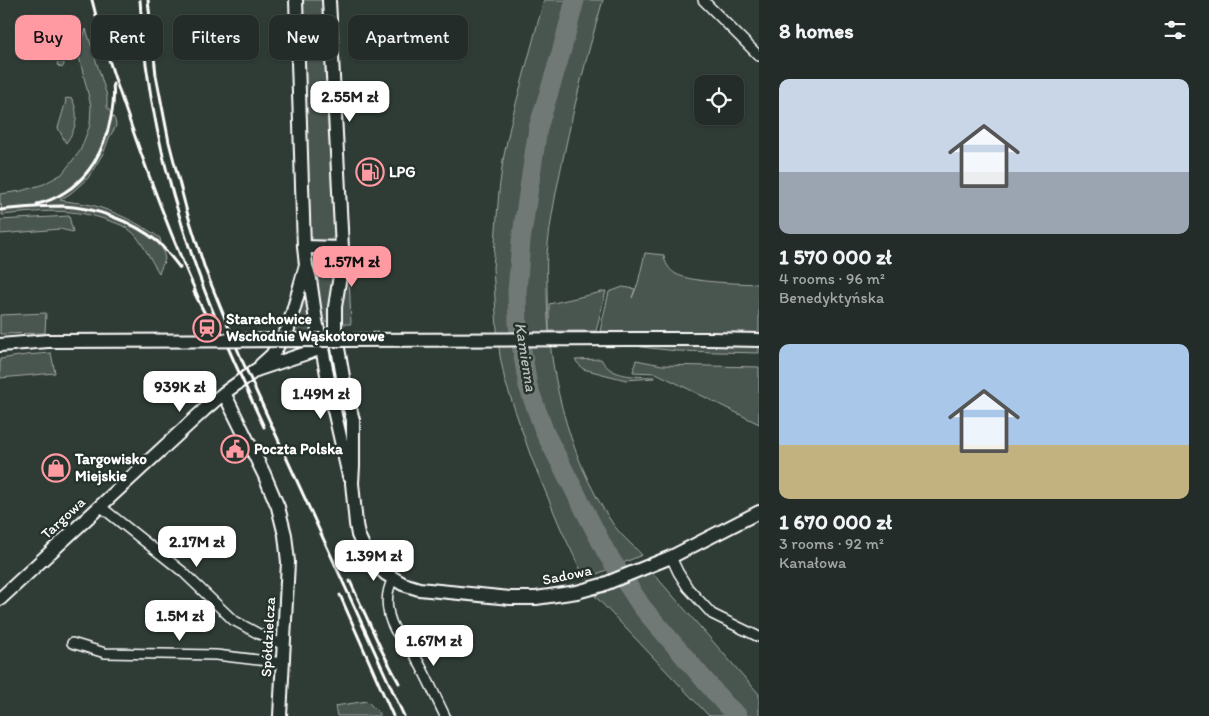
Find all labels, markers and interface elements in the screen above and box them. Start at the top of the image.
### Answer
chip: Buy [15,15,81,60]
chip: Rent [91,15,163,60]
chip: Filters [173,15,259,60]
chip: New [269,15,338,60]
chip: Apartment [348,15,468,60]
icon: filters [1161,16,1189,44]
text: 8 homes [779,18,854,43]
map controls [694,75,744,125]
button: locate [694,75,744,125]
pin: 2.55M zł [298,80,402,123]
text: 2.55M zł [321,87,379,106]
icon: home [939,111,1029,201]
fuel station icon: LPG [355,157,385,187]
place label: LPG [389,163,416,181]
text: 1 570 000 zł [779,244,892,269]
pin: 1.57M zł [300,246,404,288]
text: 1.57M zł [324,252,380,271]
text: 4 rooms · 96 m² [779,269,885,288]
text: Benedyktyńska [779,288,884,307]
place label: Starachowice Wschodnie Wąskotorowe [226,310,385,346]
station icon: Starachowice Wschodnie Wąskotorowe [192,313,222,343]
water label: Kamienna [511,321,541,394]
pin: 939K zł [134,370,226,413]
icon: home [939,376,1029,466]
text: 939K zł [154,377,206,396]
pin: 1.49M zł [269,378,373,420]
text: 1.49M zł [292,384,350,403]
public building icon: Poczta Polska [220,434,250,464]
place label: Poczta Polska [254,440,343,458]
place label: Targowisko Miejskie [74,450,147,486]
shop icon: Targowisko Miejskie [41,453,71,483]
street label: Targowa [37,493,89,543]
text: 1 670 000 zł [779,509,892,534]
pin: 2.17M zł [145,526,249,568]
text: 2.17M zł [169,532,225,551]
text: 3 rooms · 92 m² [779,534,884,553]
pin: 1.39M zł [322,540,426,582]
text: 1.39M zł [346,546,402,565]
text: Kanałowa [779,553,846,572]
street label: Sadowa [541,561,594,589]
street label: Spółdzielcza [257,596,279,677]
pin: 1.5M zł [134,600,226,642]
text: 1.5M zł [156,606,204,625]
pin: 1.67M zł [382,624,486,667]
text: 1.67M zł [406,631,462,650]

